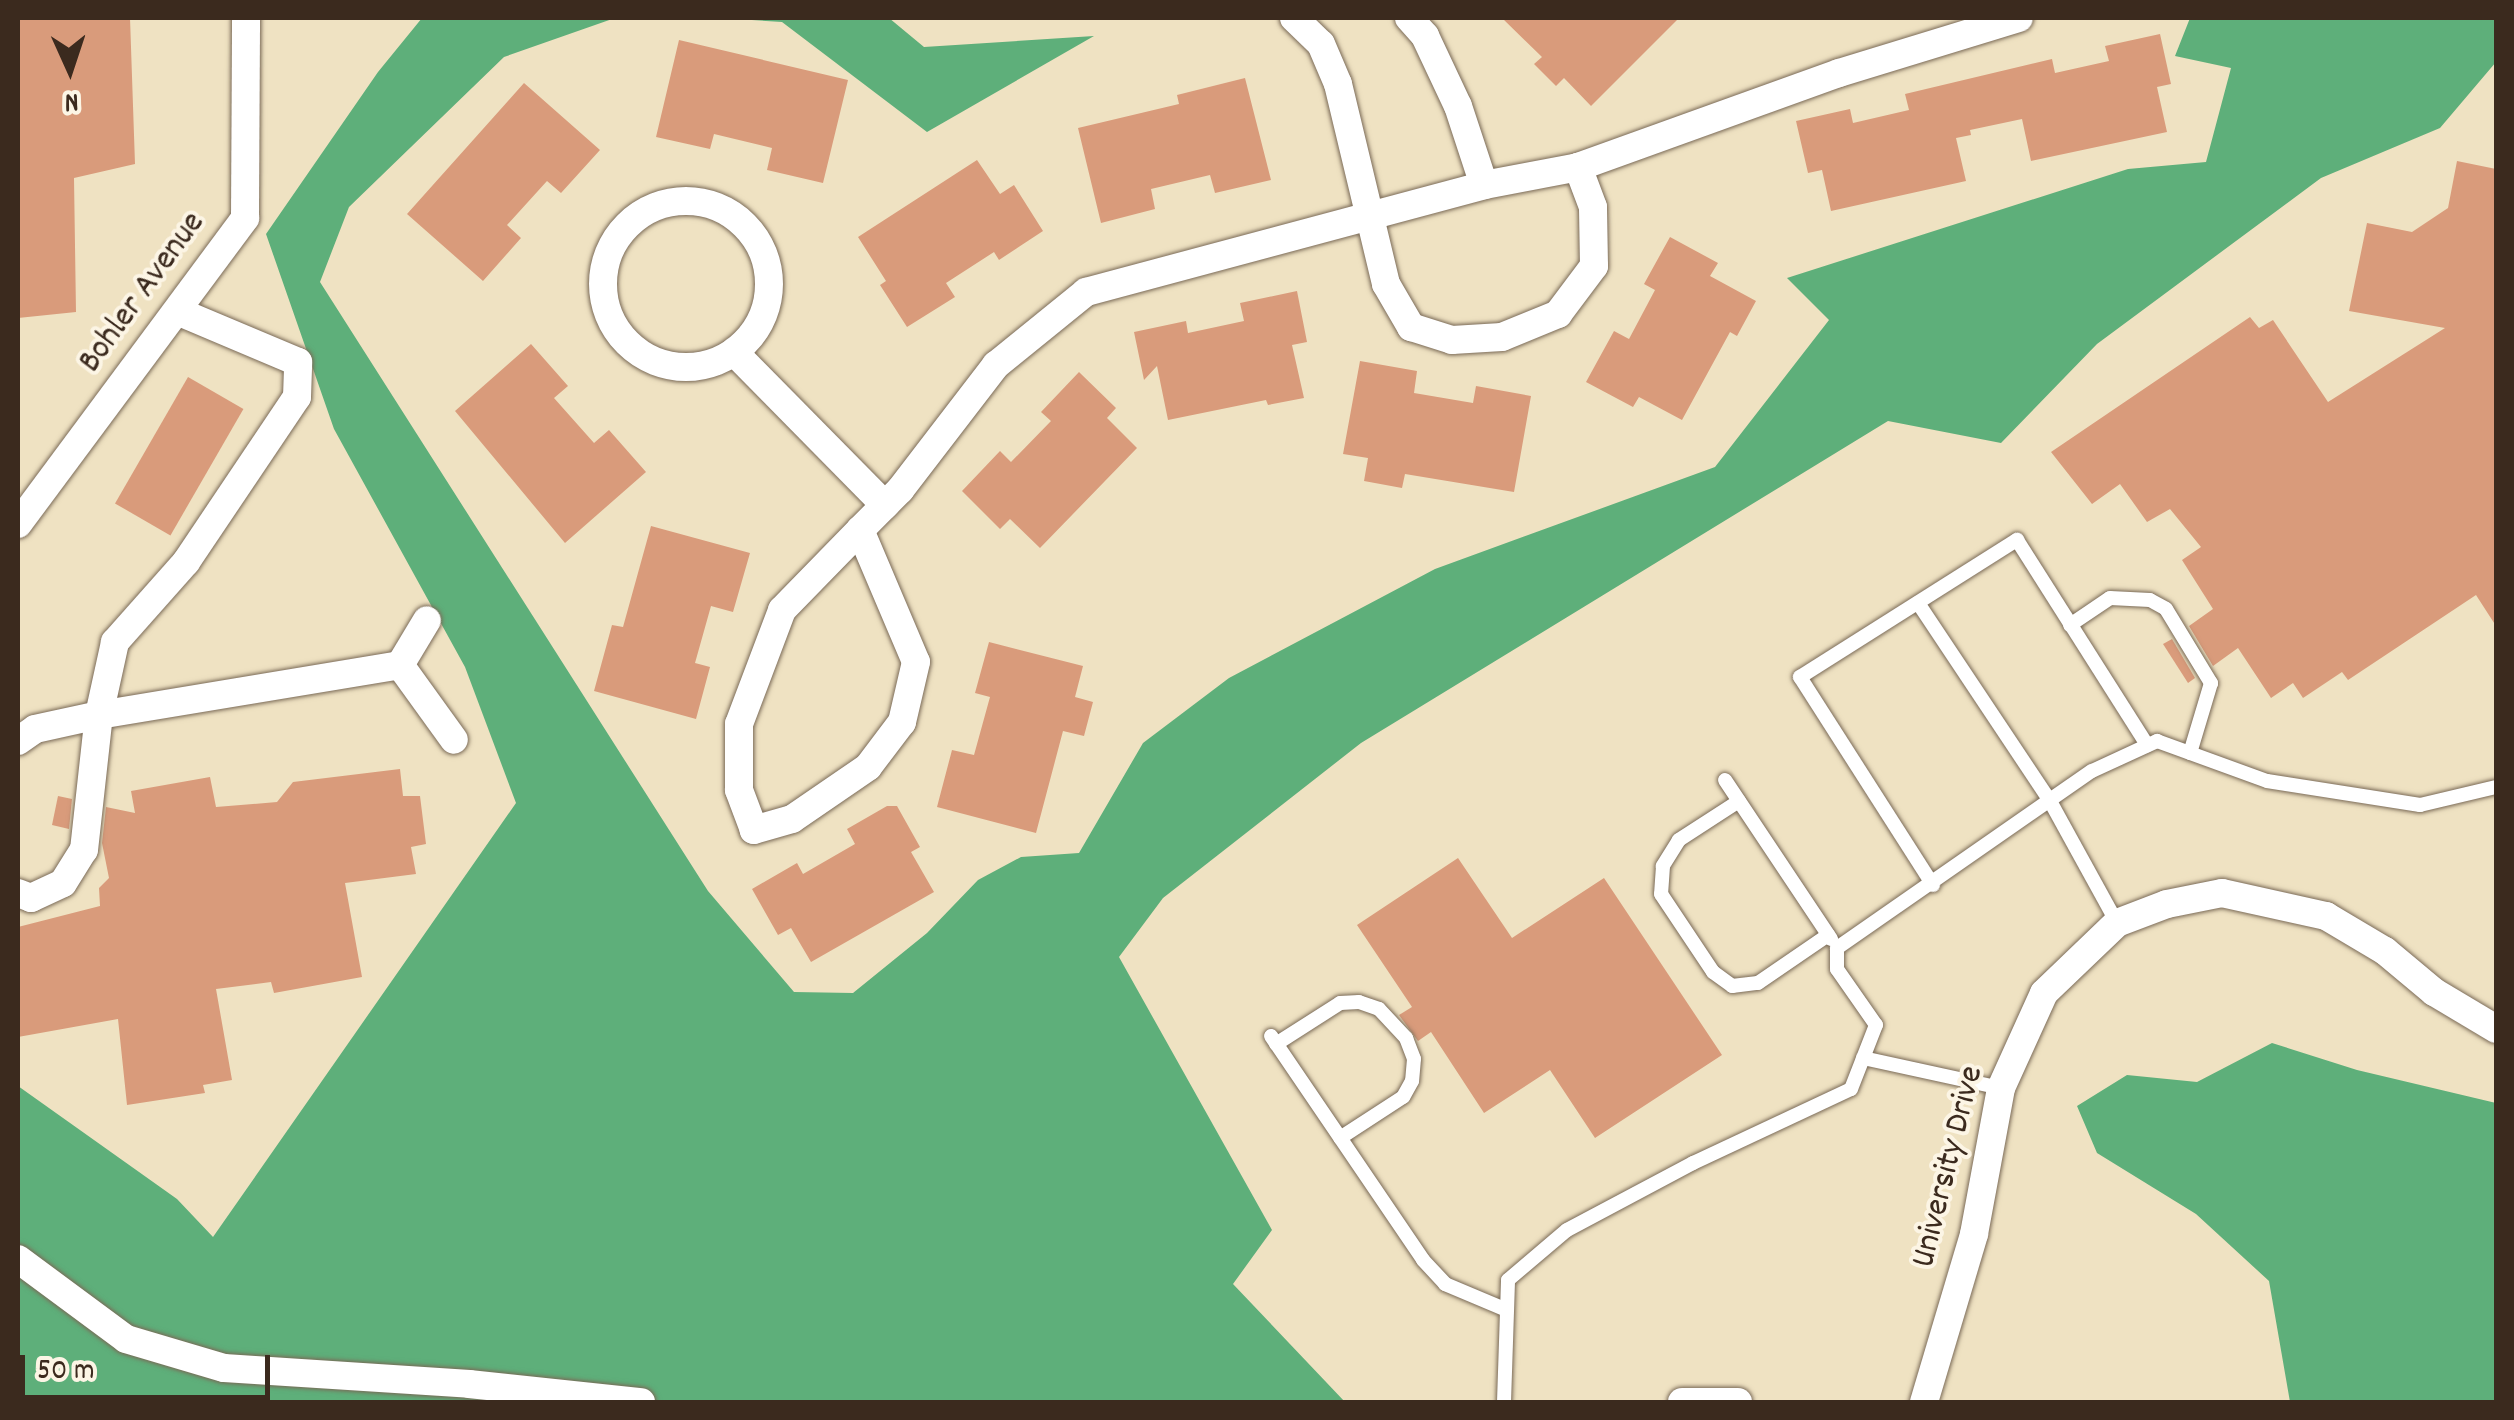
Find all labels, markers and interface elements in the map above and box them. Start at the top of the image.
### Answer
north arrow [20,20,120,120]
text: N [64,80,80,120]
street label: Bohler Avenue [71,204,215,382]
street label: University Drive [1904,1062,1994,1272]
scale bar [25,1335,275,1397]
text: 50 m [37,1351,95,1394]

